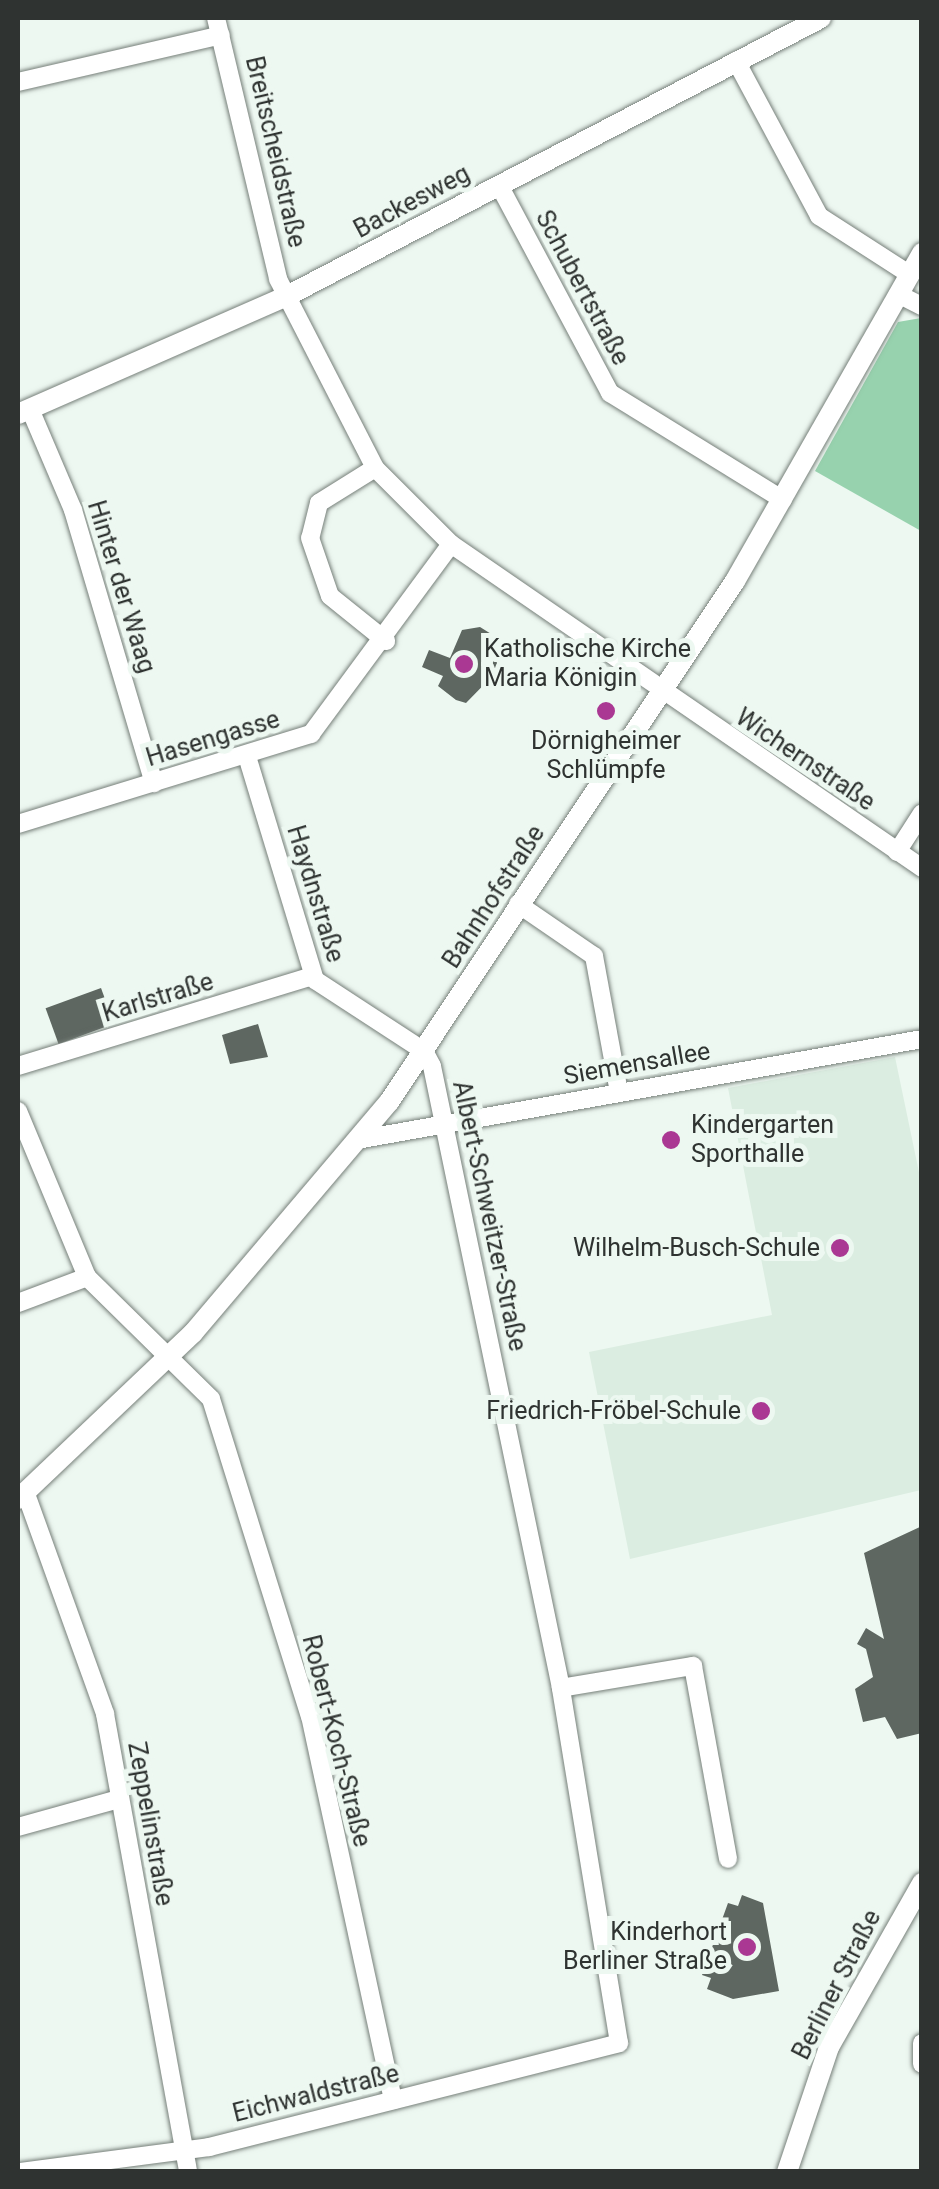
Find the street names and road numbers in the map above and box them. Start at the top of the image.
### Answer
street label: Breitscheidstraße [238,53,312,251]
street label: Backesweg [349,159,475,245]
street label: Schubertstraße [529,206,635,370]
street label: Hinter der Waag [81,497,161,677]
street label: Wichernstraße [730,702,880,818]
street label: Hasengasse [143,704,283,774]
street label: Bahnhofstraße [437,820,551,974]
street label: Haydnstraße [280,822,350,966]
street label: Karlstraße [99,967,217,1029]
street label: Siemensallee [561,1036,713,1092]
street label: Albert-Schweitzer-Straße [446,1078,532,1354]
street label: Robert-Koch-Straße [295,1632,377,1850]
street label: Zeppelinstraße [121,1740,179,1908]
street label: Berliner Straße [786,1905,888,2065]
street label: Eichwaldstraße [230,2059,402,2129]

